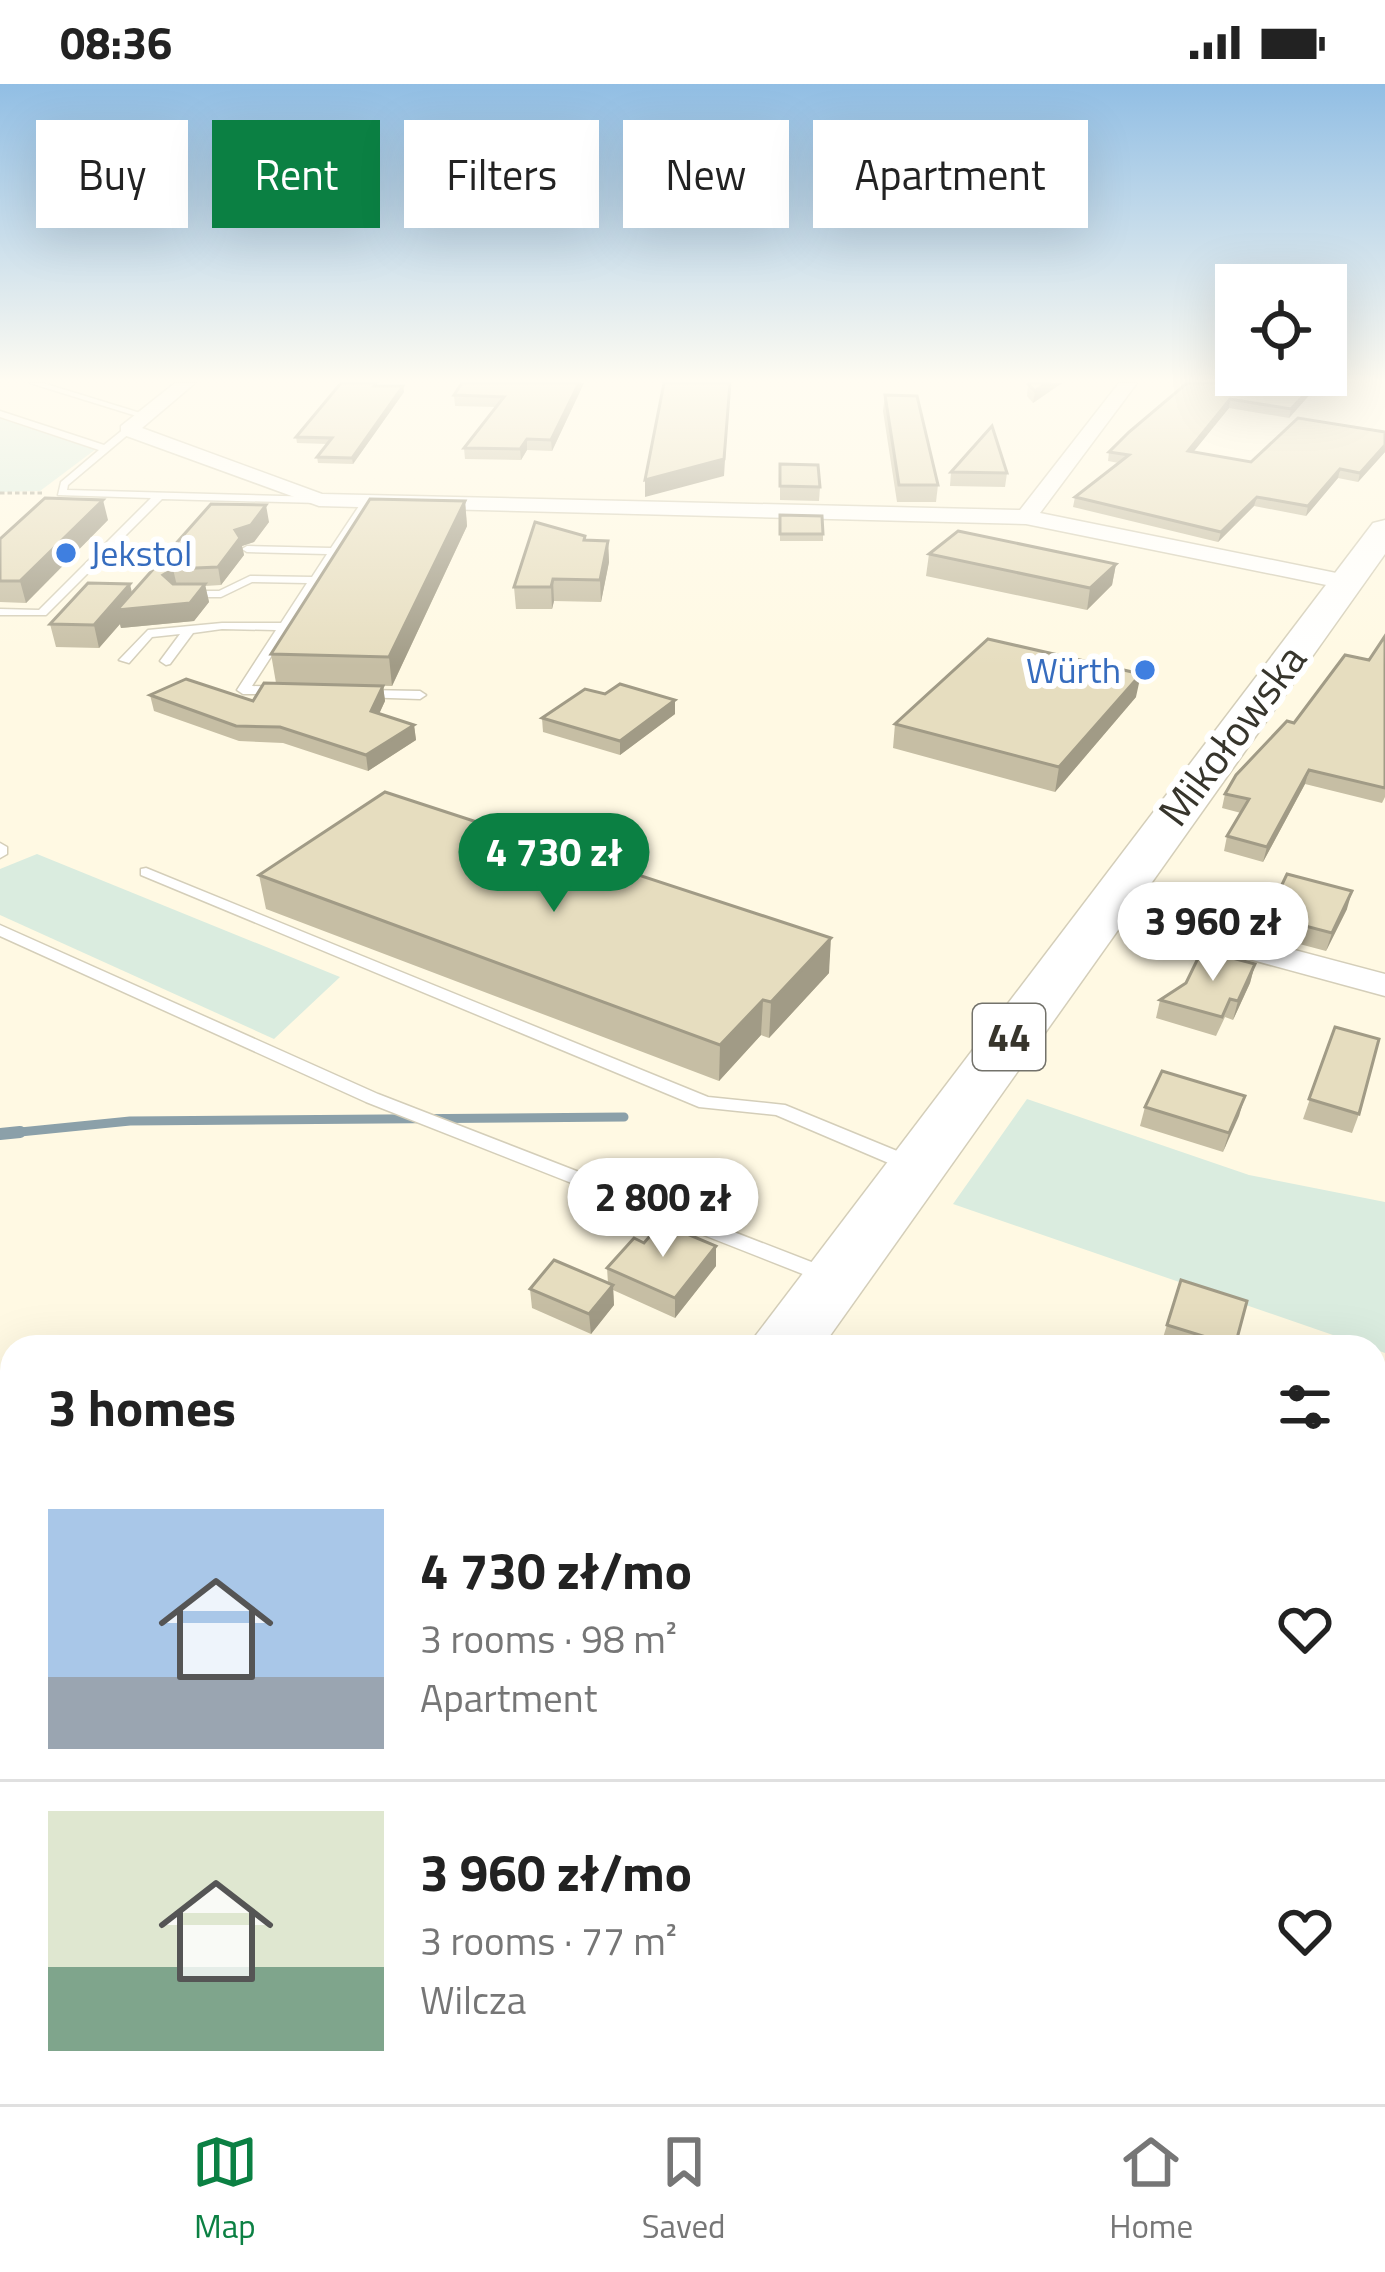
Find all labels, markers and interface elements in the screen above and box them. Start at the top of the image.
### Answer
text: 08:36 [60,8,172,76]
chip: Buy [36,120,188,228]
chip: Rent [212,120,380,228]
chip: Filters [404,120,599,228]
chip: New [623,120,789,228]
chip: Apartment [813,120,1088,228]
map controls [1215,264,1347,396]
button: locate [1215,264,1347,396]
place label: Jekstol [90,525,192,580]
marker: Jekstol [53,540,79,566]
street label: Mikołowska [1141,630,1321,839]
place label: Würth [1026,642,1121,697]
marker: Würth [1132,657,1158,683]
pin: 4 730 zł [430,813,678,915]
text: 4 730 zł [485,822,623,881]
pin: 3 960 zł [1089,882,1337,984]
text: 3 960 zł [1144,891,1282,950]
road number: 44 [973,1004,1045,1070]
pin: 2 800 zł [539,1158,787,1260]
text: 2 800 zł [594,1167,732,1226]
text: 3 homes [48,1368,236,1446]
icon: filters [1272,1374,1338,1440]
text: 4 730 zł/mo [420,1531,692,1609]
icon: home [144,1557,288,1701]
icon: heart [1272,1596,1338,1662]
text: 3 rooms · 98 m² [420,1609,677,1668]
text: Apartment [420,1668,597,1727]
text: 3 960 zł/mo [420,1833,692,1911]
icon: home [144,1859,288,2003]
icon: heart [1272,1898,1338,1964]
text: 3 rooms · 77 m² [420,1911,677,1970]
text: Wilcza [420,1970,526,2029]
tab: Map [192,2129,258,2251]
tab: Saved [642,2129,726,2251]
tab: Home [1109,2129,1193,2251]

